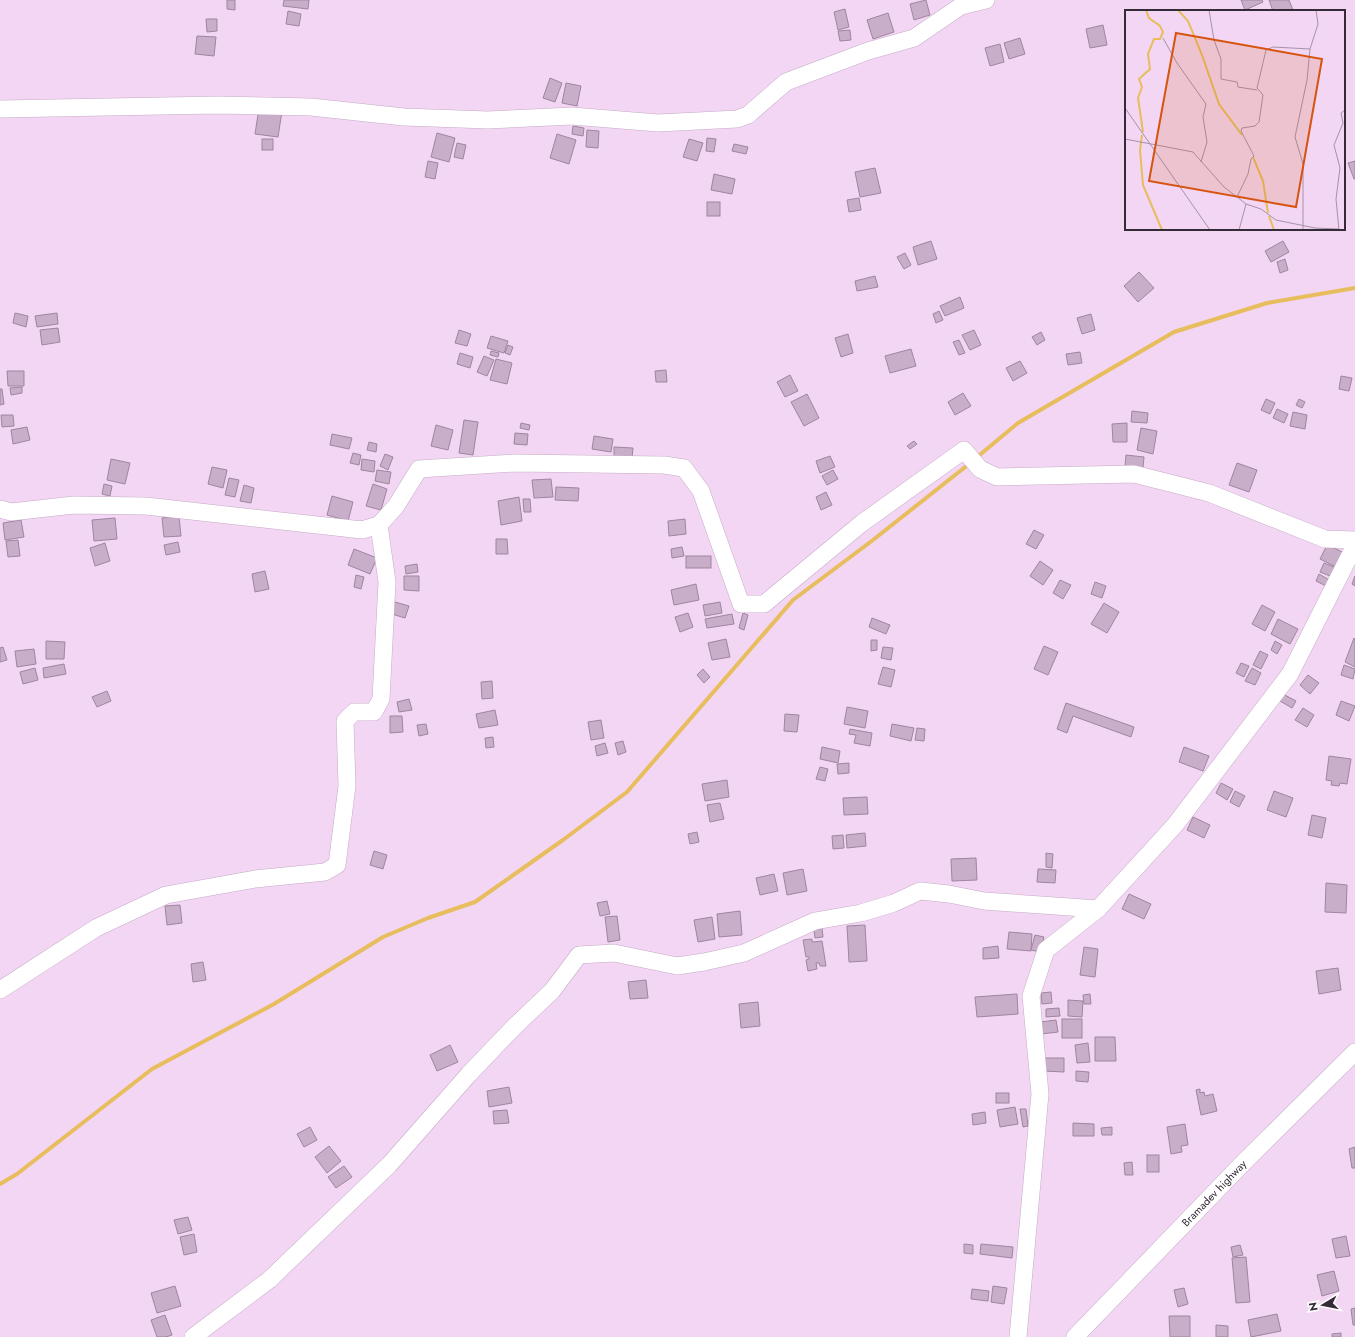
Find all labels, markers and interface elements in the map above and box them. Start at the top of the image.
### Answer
inset map [1125,10,1345,230]
street label: Bramadev highway [1178,1156,1250,1230]
north arrow [1303,1285,1343,1325]
text: N [1305,1301,1322,1312]

